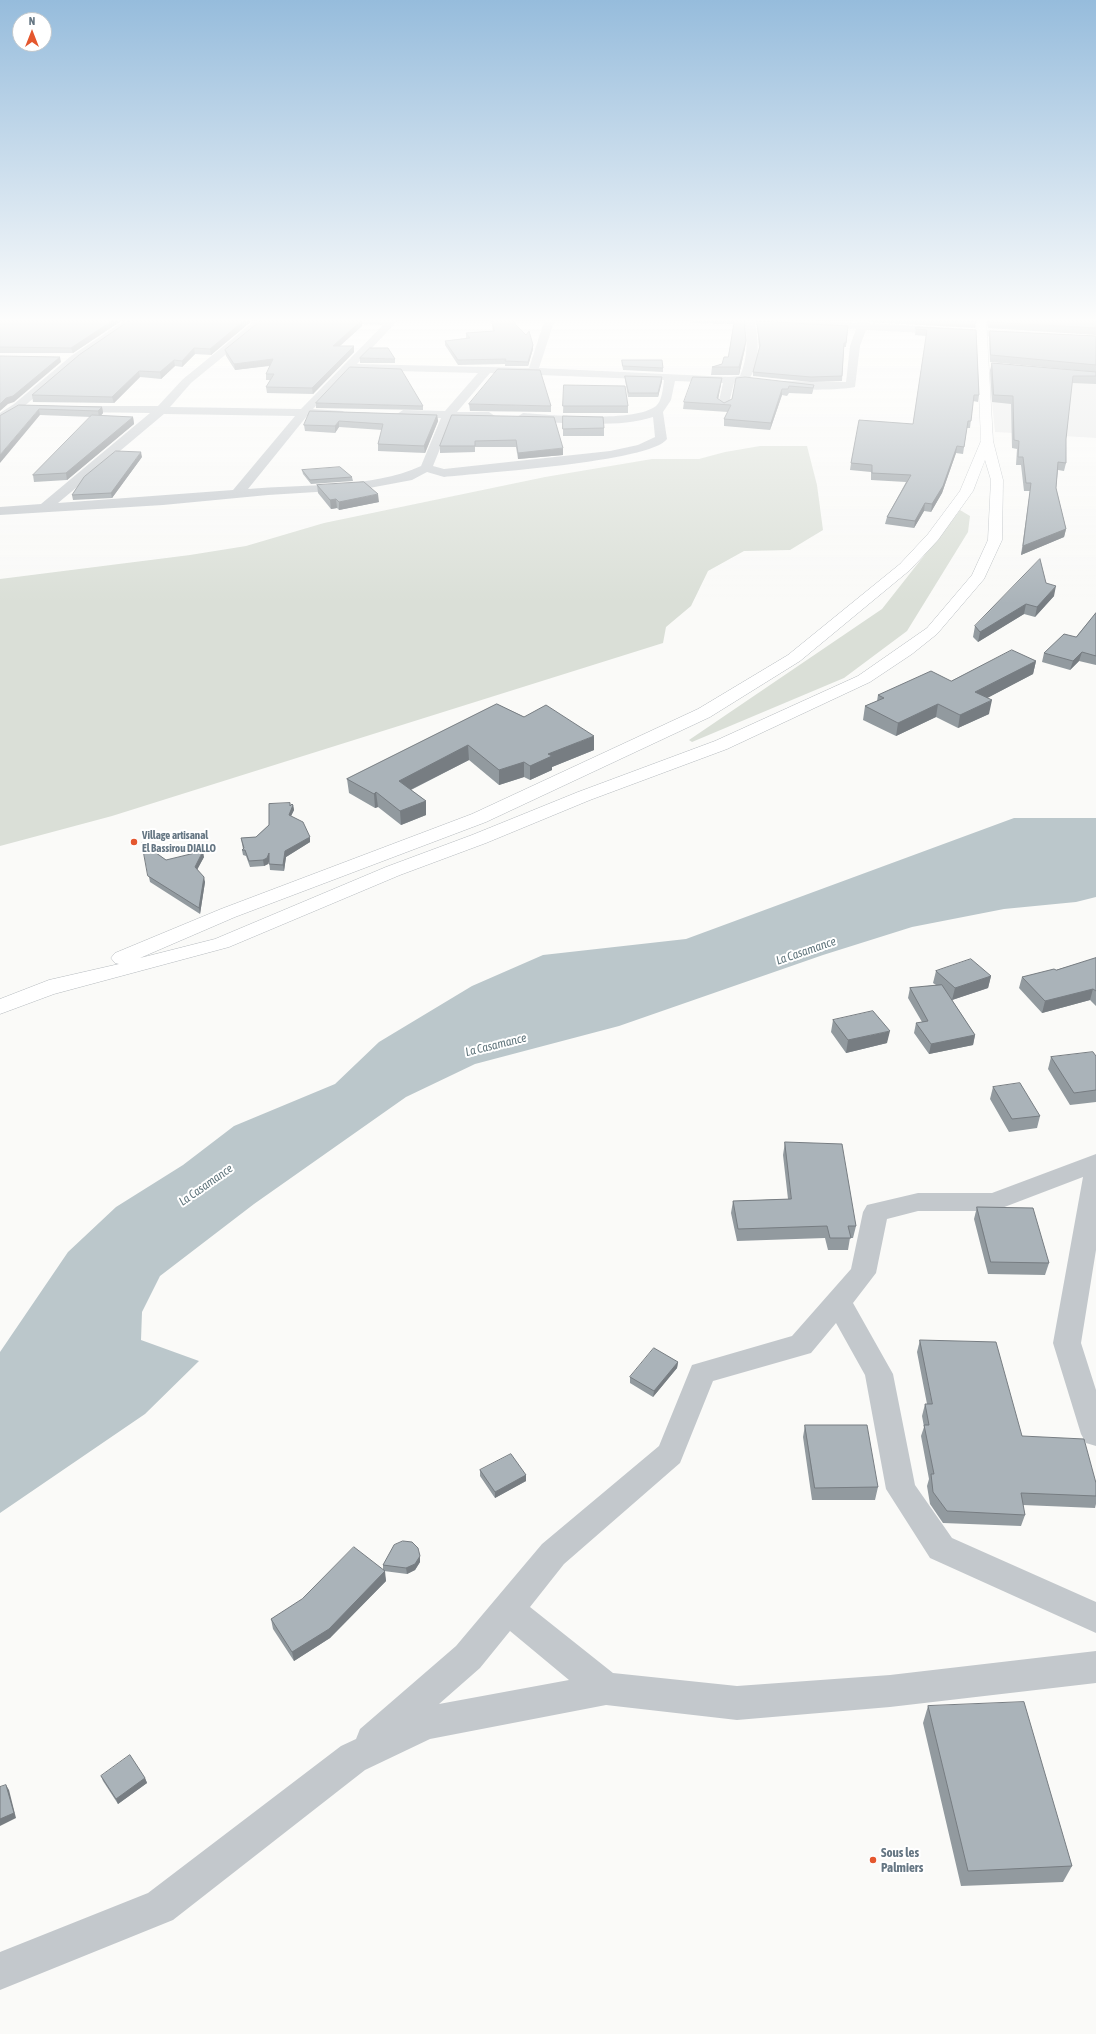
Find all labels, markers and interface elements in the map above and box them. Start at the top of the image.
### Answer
north arrow [12,12,52,52]
text: N [29,15,35,27]
place label: Village artisanal El Bassirou DIALLO [142,829,216,855]
marker: Village artisanal El Bassirou DIALLO [129,837,139,847]
water label: La Casamance [774,934,838,968]
water label: La Casamance [464,1030,528,1060]
water label: La Casamance [176,1161,236,1209]
place label: Sous les Palmiers [881,1845,923,1876]
marker: Sous les Palmiers [868,1855,878,1865]

